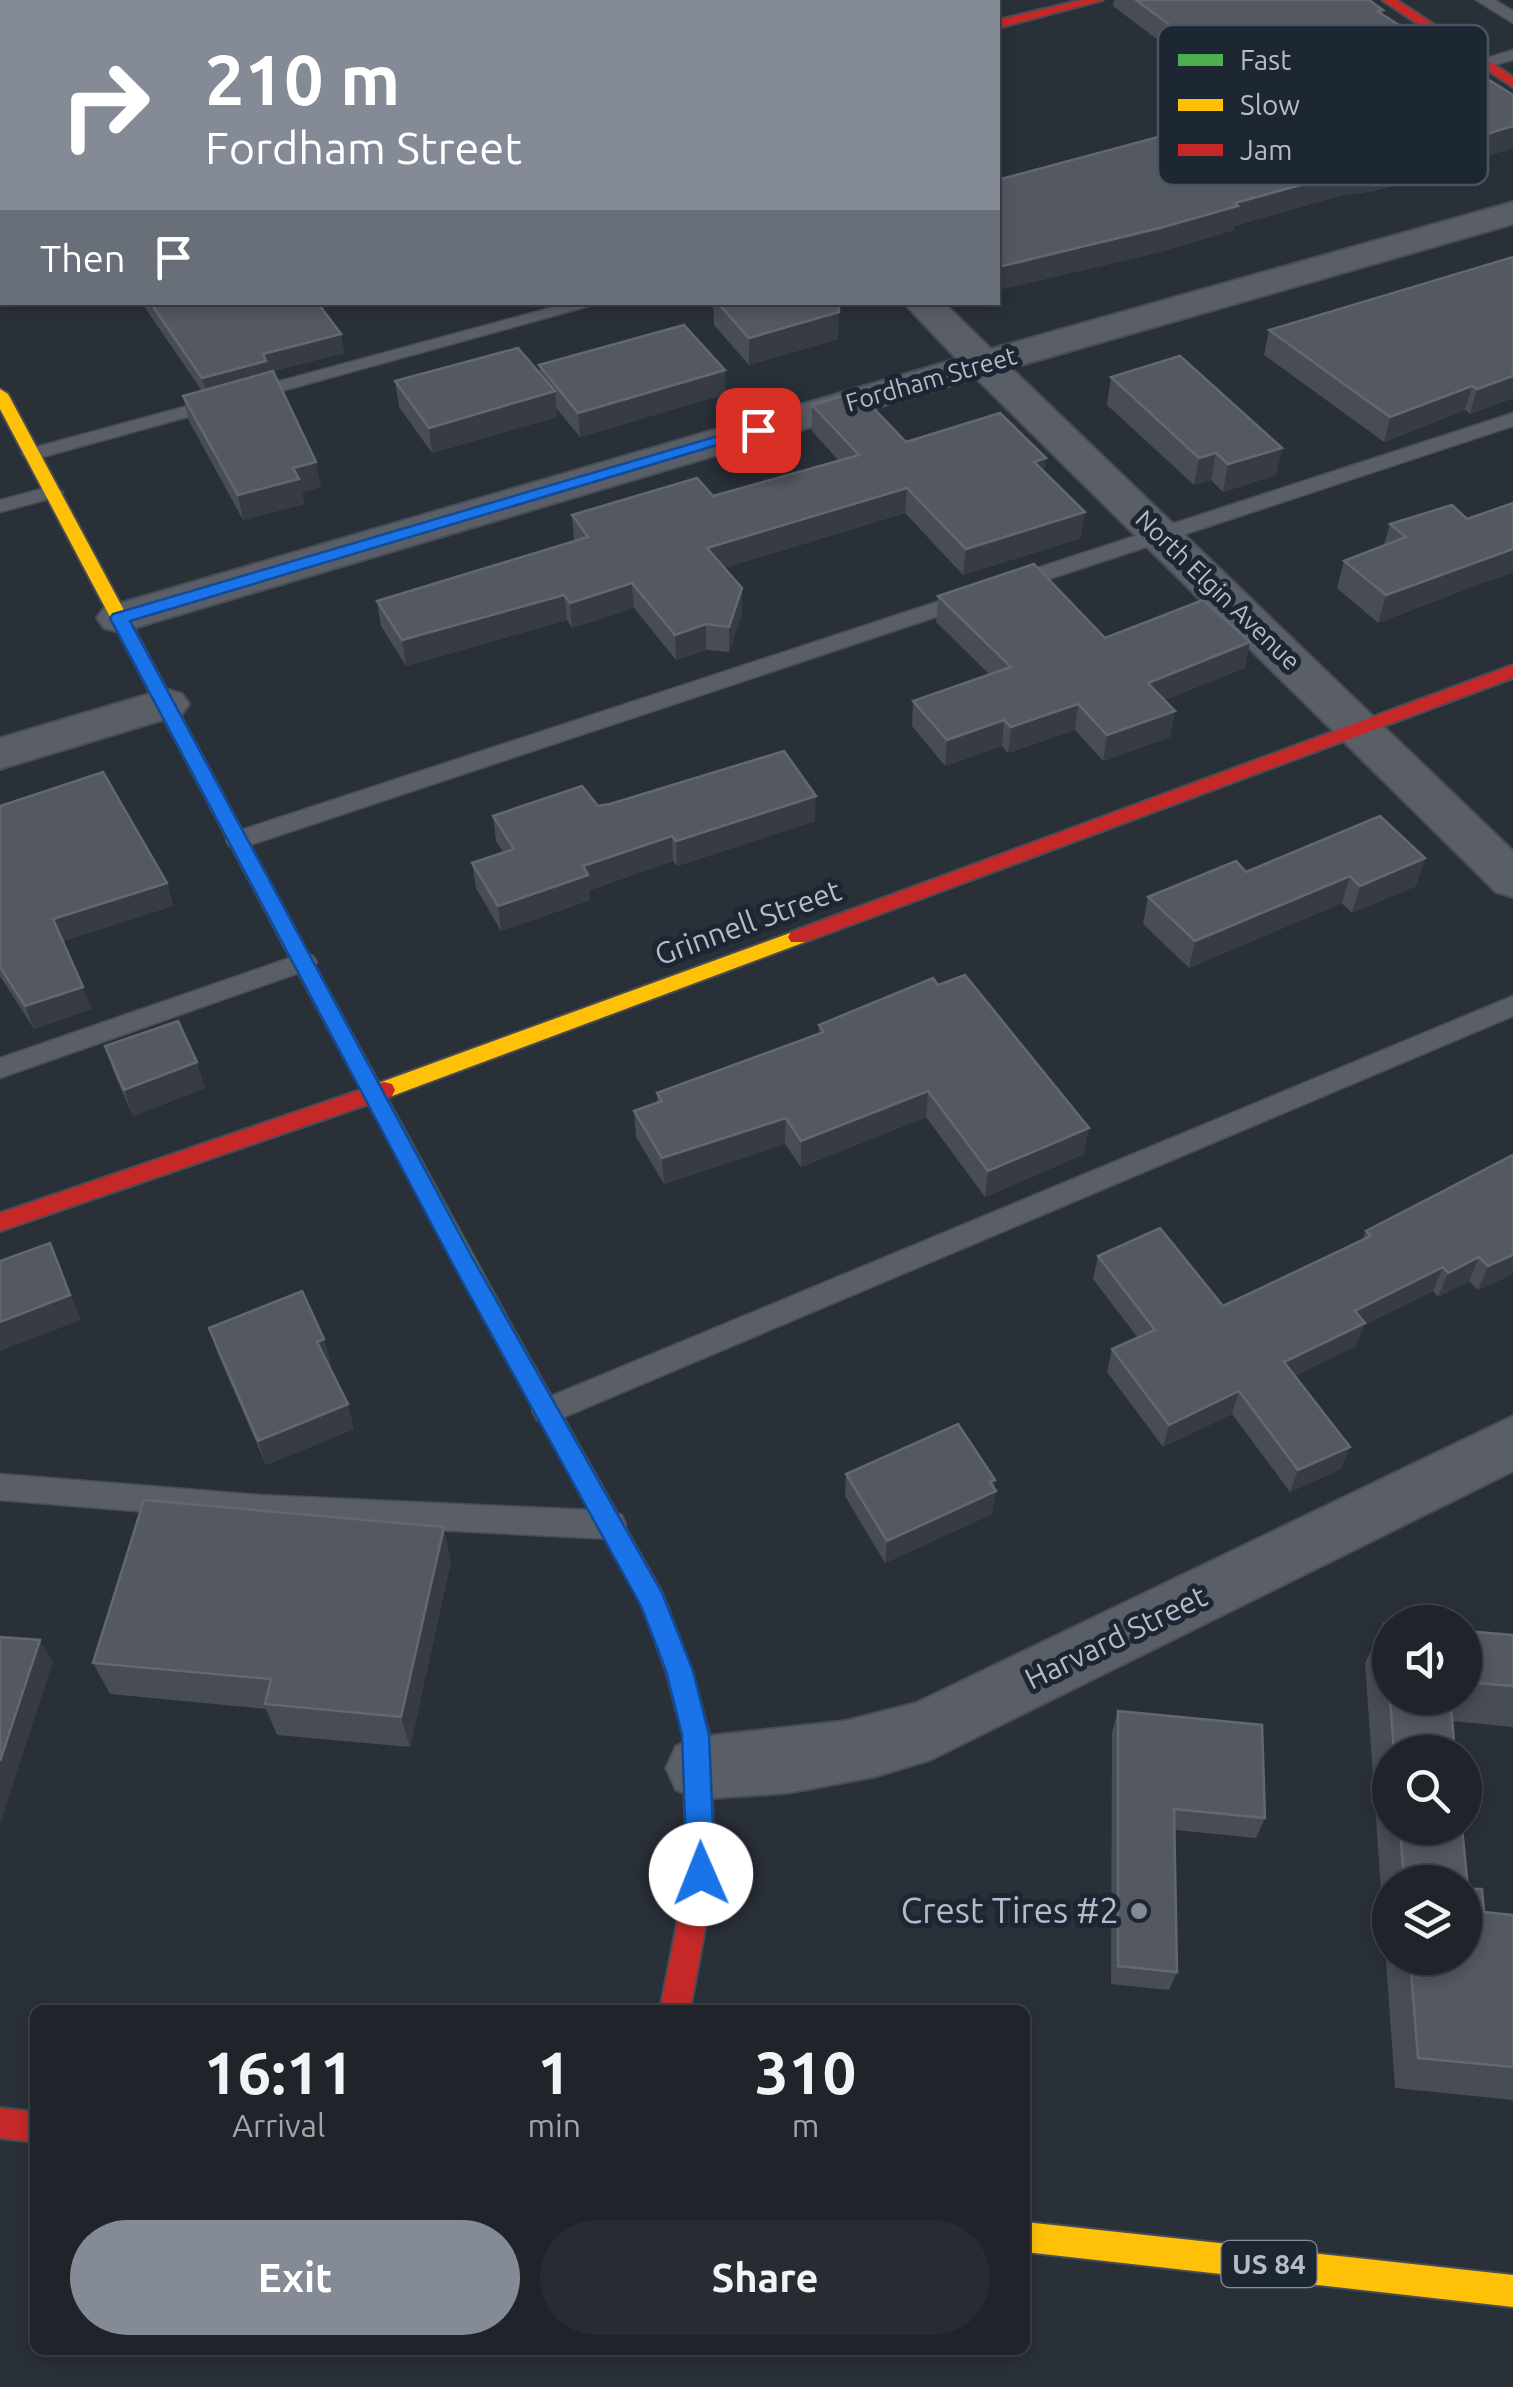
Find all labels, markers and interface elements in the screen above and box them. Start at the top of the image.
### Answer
legend [1158,25,1488,185]
icon: right [40,40,170,170]
text: 210 m [205,40,400,118]
text: Fast [1240,44,1291,75]
text: Slow [1240,89,1300,120]
text: Fordham Street [205,122,522,173]
text: Jam [1240,134,1292,165]
icon: arrive [146,230,201,285]
text: Then [40,237,126,279]
street label: Fordham Street [843,341,1020,417]
pin [716,388,801,473]
icon: arrive [731,403,786,458]
street label: North Elgin Avenue [1130,505,1306,675]
street label: Grinnell Street [650,873,846,972]
street label: Harvard Street [1019,1578,1212,1696]
map controls [1372,1605,1482,1975]
button: sound [1372,1605,1482,1715]
button: search [1372,1735,1482,1845]
position arrow [649,1822,753,1926]
button: layers [1372,1865,1482,1975]
place label: Crest Tires #2 [901,1890,1119,1930]
marker: Crest Tires #2 [1128,1900,1150,1922]
text: 16:11 [204,2038,354,2105]
text: 1 [537,2038,571,2105]
text: 310 [755,2038,856,2105]
text: Arrival [232,2107,325,2143]
text: min [527,2107,581,2143]
text: m [792,2107,819,2143]
button: Exit [70,2220,520,2335]
button: Share [540,2220,990,2335]
road number: US 84 [1222,2241,1316,2287]

